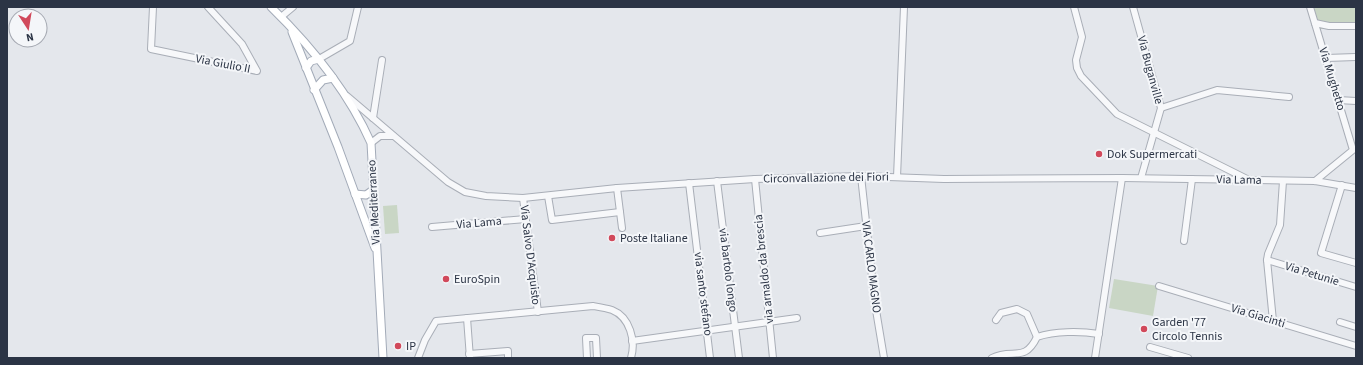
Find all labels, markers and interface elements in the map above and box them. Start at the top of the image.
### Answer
north arrow [8,8,48,48]
text: N [25,29,35,45]
street label: Via Buganville [1133,34,1167,106]
street label: Via Mughetto [1314,45,1350,113]
street label: Via Giulio II [194,50,252,78]
place label: Dok Supermercati [1107,146,1197,163]
marker: Dok Supermercati [1094,149,1104,159]
street label: Via Mediterraneo [363,159,385,245]
street label: Circonvallazione dei Fiori [763,168,889,188]
street label: Via Lama [1216,171,1262,189]
street label: Via Salvo D'Acquisto [515,204,545,306]
street label: Via Lama [456,213,502,233]
street label: via arnaldo da brescia [750,214,778,324]
street label: VIA CARLO MAGNO [857,220,885,314]
street label: via bartolo longo [714,227,742,313]
place label: Poste Italiane [620,230,688,247]
marker: Poste Italiane [607,233,617,243]
street label: via santo stefano [689,251,717,337]
street label: Via Petunie [1283,258,1341,290]
place label: EuroSpin [454,271,500,288]
marker: EuroSpin [441,274,451,284]
street label: Via Giacinti [1229,300,1287,332]
place label: Garden '77 Circolo Tennis [1152,314,1222,345]
marker: Garden '77 Circolo Tennis [1139,324,1149,334]
place label: IP [406,338,416,355]
marker: IP [393,341,403,351]

